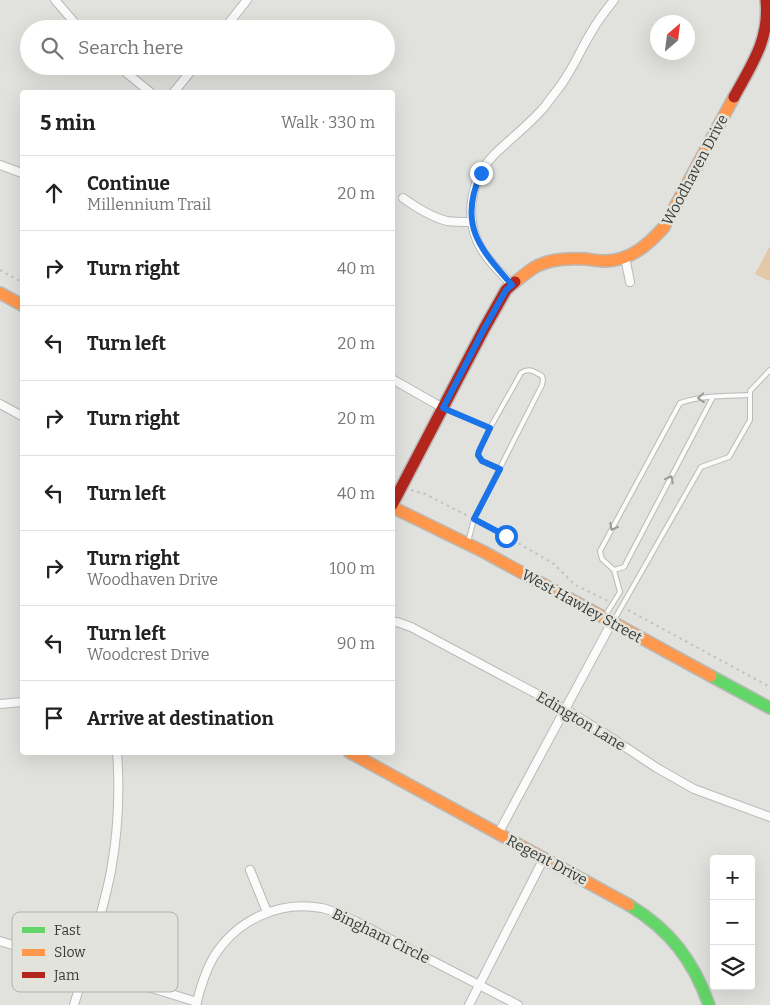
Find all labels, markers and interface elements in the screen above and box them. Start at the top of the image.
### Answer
north arrow [650,15,695,60]
search box [20,20,395,75]
icon: search [38,34,66,62]
text: Search here [78,36,183,59]
text: 5 min [40,110,96,136]
street label: Woodhaven Drive [658,112,732,228]
text: Walk · 330 m [281,113,375,132]
route end [470,162,493,185]
text: Continue [87,172,170,195]
icon: ahead [40,179,68,207]
text: 20 m [338,184,375,203]
text: Millennium Trail [87,195,211,214]
icon: right [40,254,68,282]
text: Turn right [87,257,180,280]
text: 40 m [337,259,375,278]
icon: left [40,329,68,357]
text: Turn left [87,332,166,355]
text: 20 m [338,334,375,353]
one-way arrow [697,392,705,403]
icon: right [40,404,68,432]
text: Turn right [87,407,180,430]
text: 20 m [338,409,375,428]
one-way arrow [664,475,674,484]
icon: left [40,479,68,507]
text: Turn left [87,482,166,505]
text: 40 m [337,484,375,503]
one-way arrow [609,521,619,530]
route start [495,525,518,548]
text: Turn right [87,547,180,570]
icon: right [40,554,68,582]
text: 100 m [330,559,375,578]
street label: West Hawley Street [519,565,646,647]
text: Woodhaven Drive [87,570,218,589]
text: Turn left [87,622,166,645]
icon: left [40,629,68,657]
text: 90 m [337,634,375,653]
text: Woodcrest Drive [87,645,210,664]
street label: Edington Lane [533,687,629,755]
icon: arrive [40,704,68,732]
text: Arrive at destination [87,707,274,730]
street label: Regent Drive [503,831,591,889]
map controls [710,855,755,990]
button: + [710,855,755,900]
button: − [710,900,755,945]
street label: Bingham Circle [329,905,433,967]
legend [12,912,178,992]
text: Fast [54,922,81,939]
text: Slow [54,944,86,961]
button: layers [710,945,755,990]
text: Jam [53,967,80,984]

